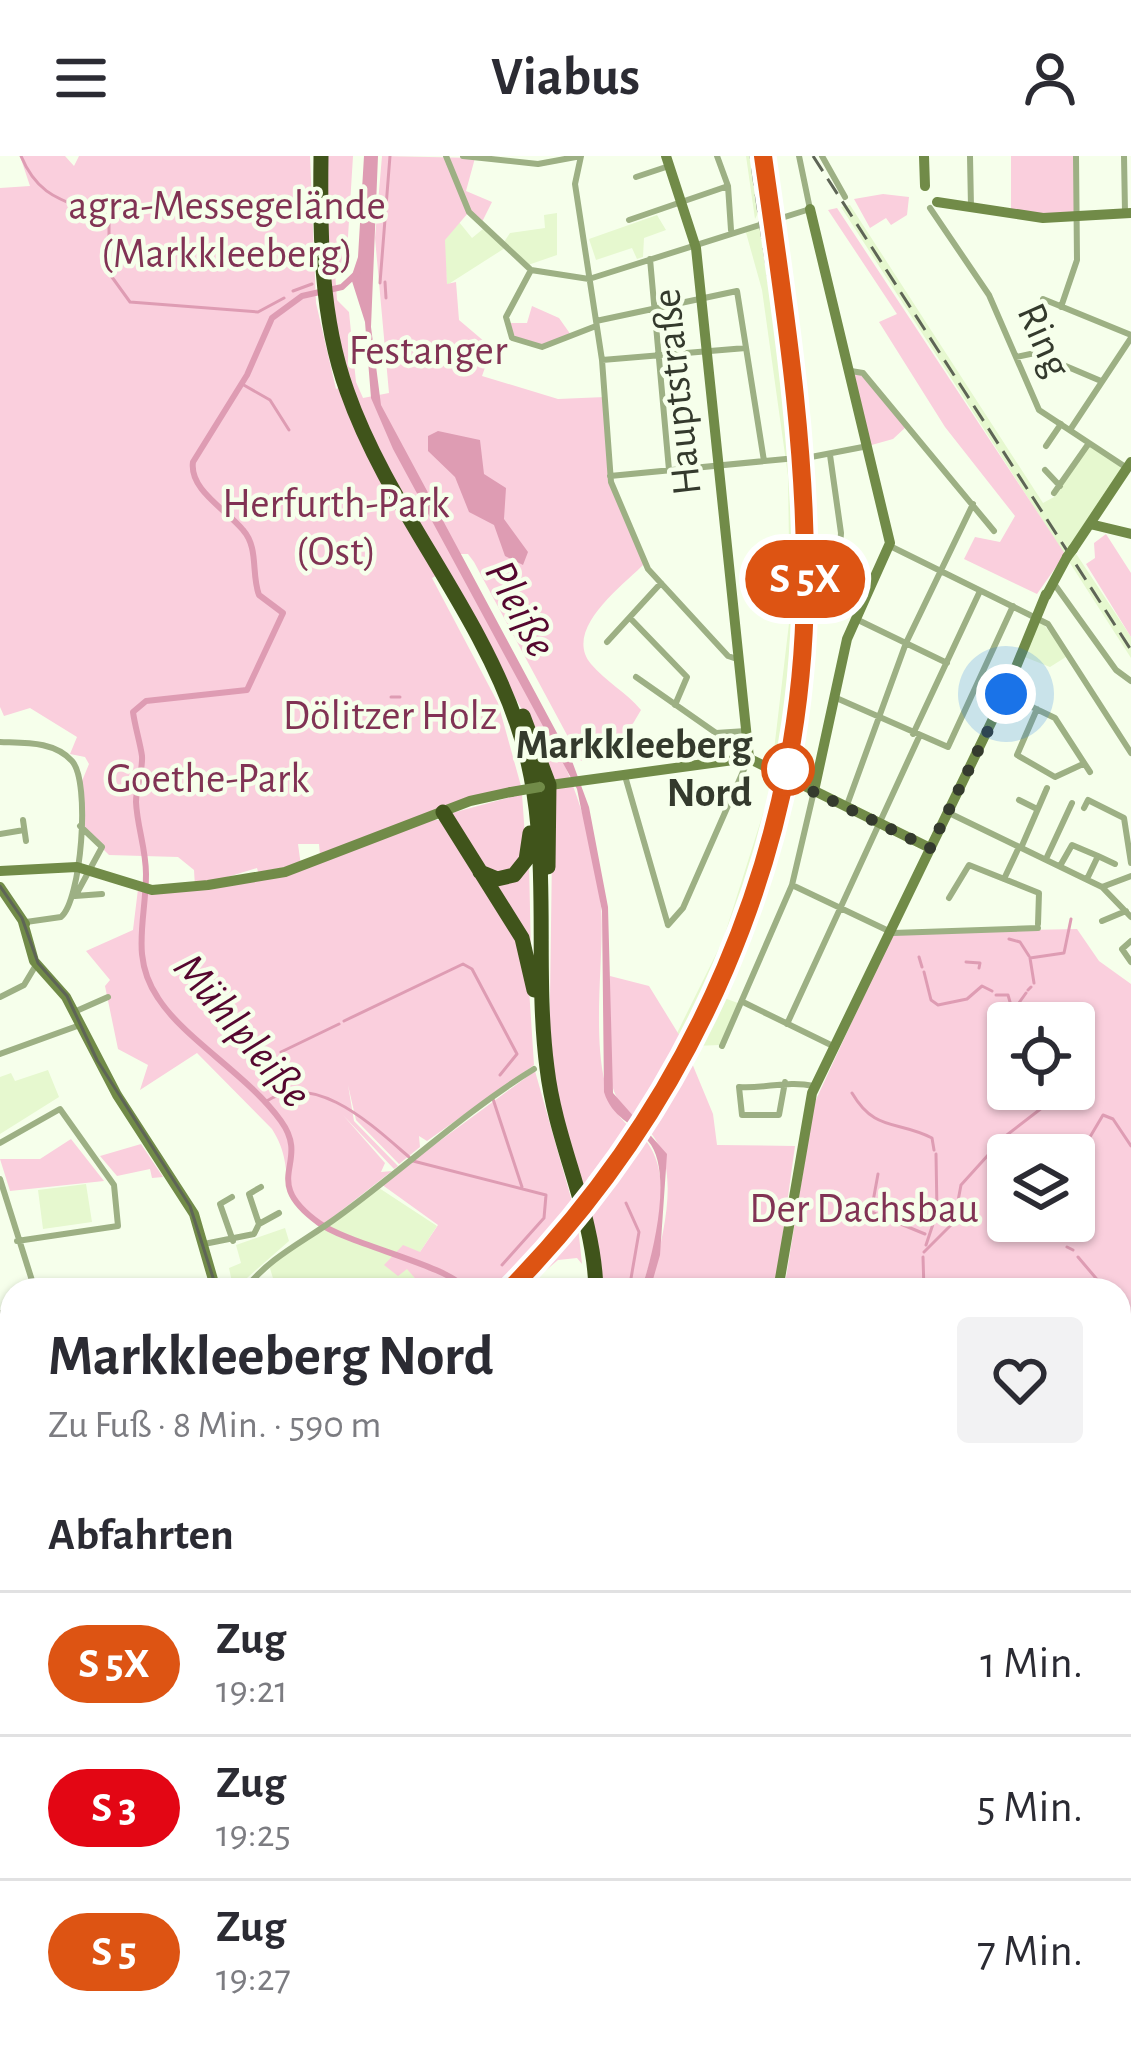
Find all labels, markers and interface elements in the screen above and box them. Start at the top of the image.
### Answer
icon: menu [48,45,114,111]
icon: person [1017,45,1083,111]
text: Viabus [491,51,640,105]
park label: agra-Messegelände (Markkleeberg) [68,185,386,275]
street label: Hauptstraße [645,287,709,497]
street label: Ring [1009,297,1079,384]
park label: Festanger [348,330,508,372]
park label: Herfurth-Park (Ost) [222,483,450,573]
line badge: S 5X [721,540,889,618]
water label: Pleiße [476,553,564,665]
text: S 5X [769,558,841,600]
your location [976,664,1036,724]
park label: Dölitzer Holz [283,695,497,737]
place label: Markkleeberg Nord [515,724,753,814]
marker: Markkleeberg Nord [763,744,813,794]
park label: Goethe-Park [106,758,310,800]
water label: Mühlpleiße [165,945,319,1117]
map controls [987,1002,1095,1242]
button: locate [987,1002,1095,1110]
button: layers [987,1134,1095,1242]
park label: Der Dachsbau [749,1188,979,1230]
button: heart [957,1317,1083,1443]
text: Markkleeberg Nord [48,1328,494,1385]
text: Zu Fuß · 8 Min. · 590 m [48,1406,382,1445]
text: Abfahrten [48,1513,234,1558]
text: Zug [216,1617,286,1662]
text: 1 Min. [980,1641,1083,1686]
text: S 5X [78,1643,150,1685]
text: 19:21 [216,1671,288,1710]
text: Zug [216,1761,286,1806]
text: 5 Min. [977,1785,1083,1830]
text: S 3 [91,1787,137,1829]
text: 19:25 [216,1815,291,1854]
text: Zug [216,1905,286,1950]
text: 7 Min. [977,1929,1083,1974]
text: S 5 [91,1931,137,1973]
text: 19:27 [216,1959,291,1998]

